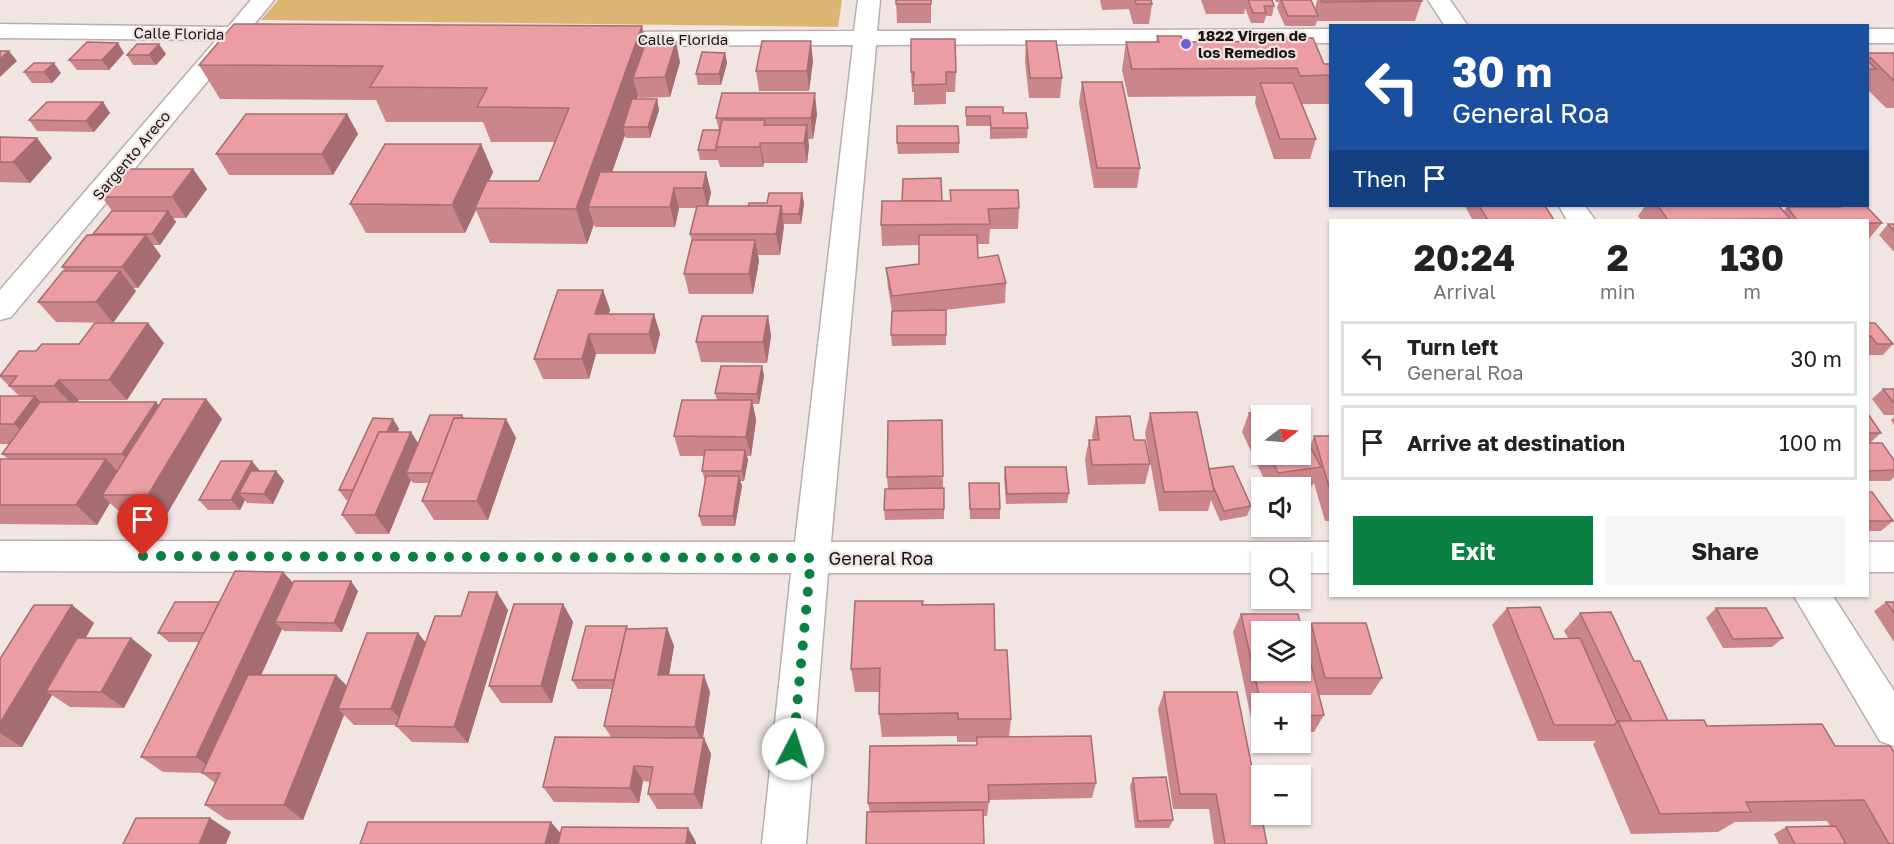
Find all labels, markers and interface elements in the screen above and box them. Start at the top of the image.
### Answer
street label: Calle Florida [133,23,225,43]
place label: 1822 Virgen de los Remedios [1198,26,1307,61]
street label: Calle Florida [638,30,728,48]
marker: 1822 Virgen de los Remedios [1179,37,1193,51]
text: 30 m [1452,46,1552,96]
icon: left [1353,48,1431,126]
text: General Roa [1452,97,1609,129]
street label: Sargento Areco [88,107,174,203]
icon: arrive [1418,162,1451,195]
text: Then [1353,165,1406,192]
text: 20:24 [1414,236,1515,279]
text: 2 [1607,236,1629,279]
text: 130 [1720,236,1784,279]
text: Arrival [1433,279,1496,303]
text: min [1600,279,1635,303]
text: m [1743,279,1761,303]
text: Turn left [1407,333,1498,360]
icon: left [1356,342,1389,375]
text: 30 m [1791,345,1842,372]
text: General Roa [1407,360,1524,384]
north arrow [1251,405,1311,465]
map controls [1251,405,1311,825]
icon: arrive [1356,426,1389,459]
text: Arrive at destination [1407,429,1625,456]
text: 100 m [1779,429,1842,456]
button: sound [1251,477,1311,537]
pin [117,494,168,556]
icon: arrive [126,503,159,536]
button: Exit [1353,516,1593,585]
button: Share [1605,516,1845,585]
street label: General Roa [829,547,933,569]
button: search [1251,549,1311,609]
button: layers [1251,621,1311,681]
button: + [1251,693,1311,753]
position arrow [761,717,825,781]
button: − [1251,765,1311,825]

